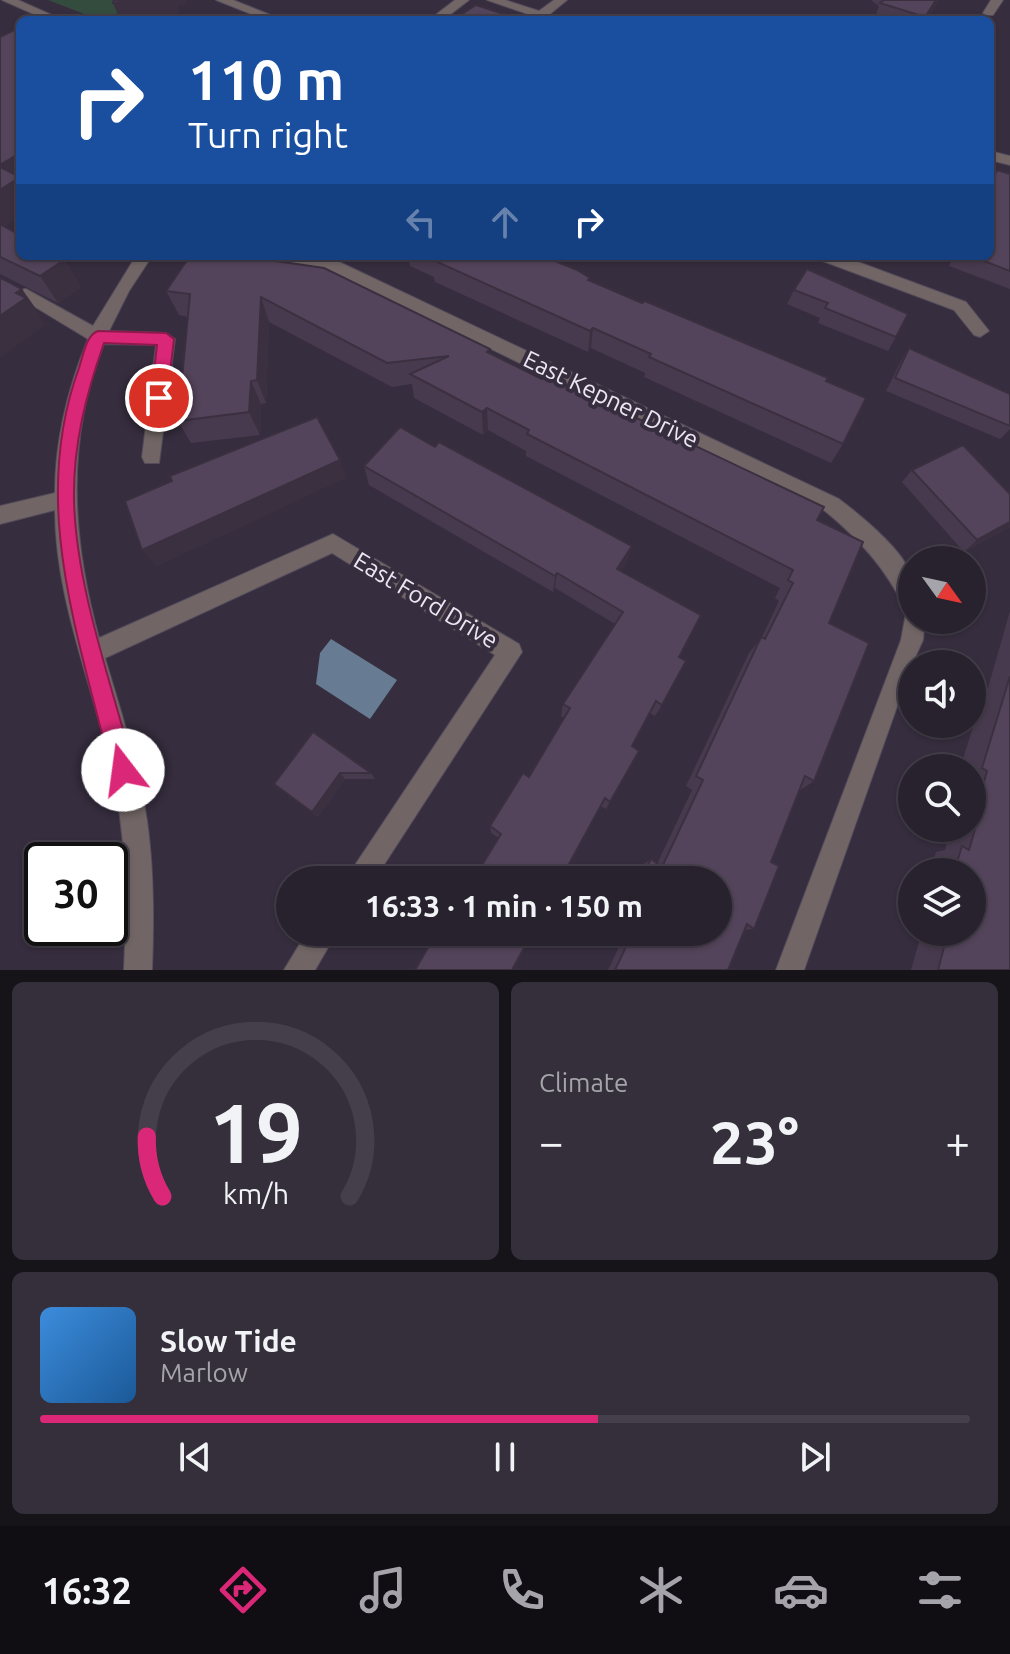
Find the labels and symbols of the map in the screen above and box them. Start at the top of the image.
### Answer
street label: East Kepner Drive [519,345,703,453]
pin [125,364,193,432]
street label: East Ford Drive [349,546,503,654]
north arrow [898,546,986,634]
position arrow [81,728,165,812]
speed limit sign: 30 [24,842,128,946]

